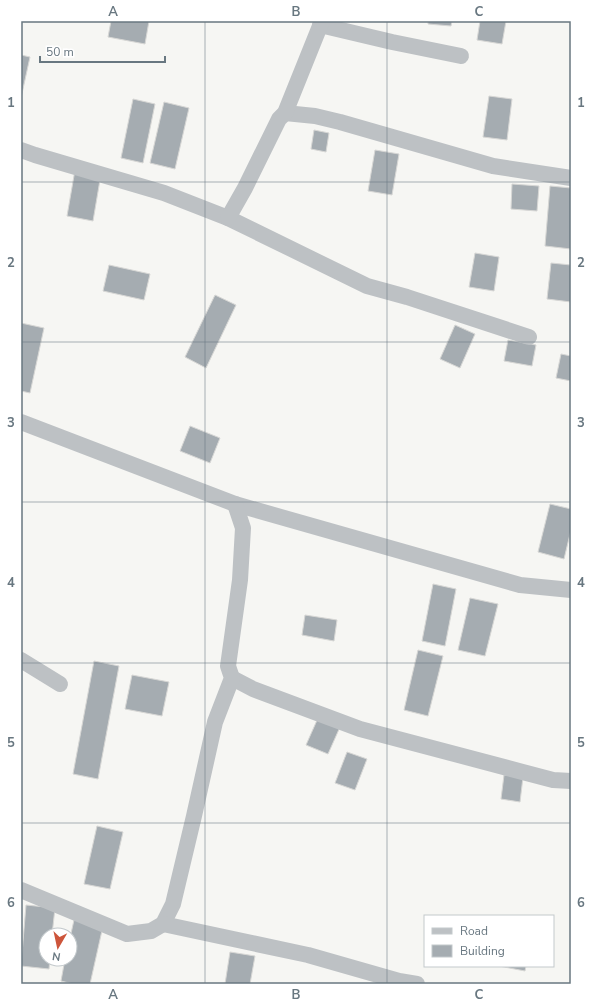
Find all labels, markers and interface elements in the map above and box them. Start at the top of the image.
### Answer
text: A [108,3,118,21]
text: B [292,3,301,21]
text: C [475,3,484,21]
scale bar [40,38,165,64]
text: 50 m [46,44,74,60]
text: 1 [7,94,15,112]
text: 1 [577,94,585,112]
text: 2 [7,254,15,272]
text: 2 [577,254,585,272]
text: 3 [7,414,15,432]
text: 3 [577,414,585,432]
text: 4 [7,574,15,592]
text: 4 [577,574,585,592]
text: 5 [7,734,15,752]
text: 5 [577,734,585,752]
text: 6 [7,894,15,912]
text: 6 [577,894,585,912]
legend [424,915,554,967]
text: Road [460,923,488,939]
north arrow [38,927,78,967]
text: Building [460,943,505,959]
text: N [51,948,62,964]
text: A [108,986,118,1004]
text: B [292,986,301,1004]
text: C [475,986,484,1004]

